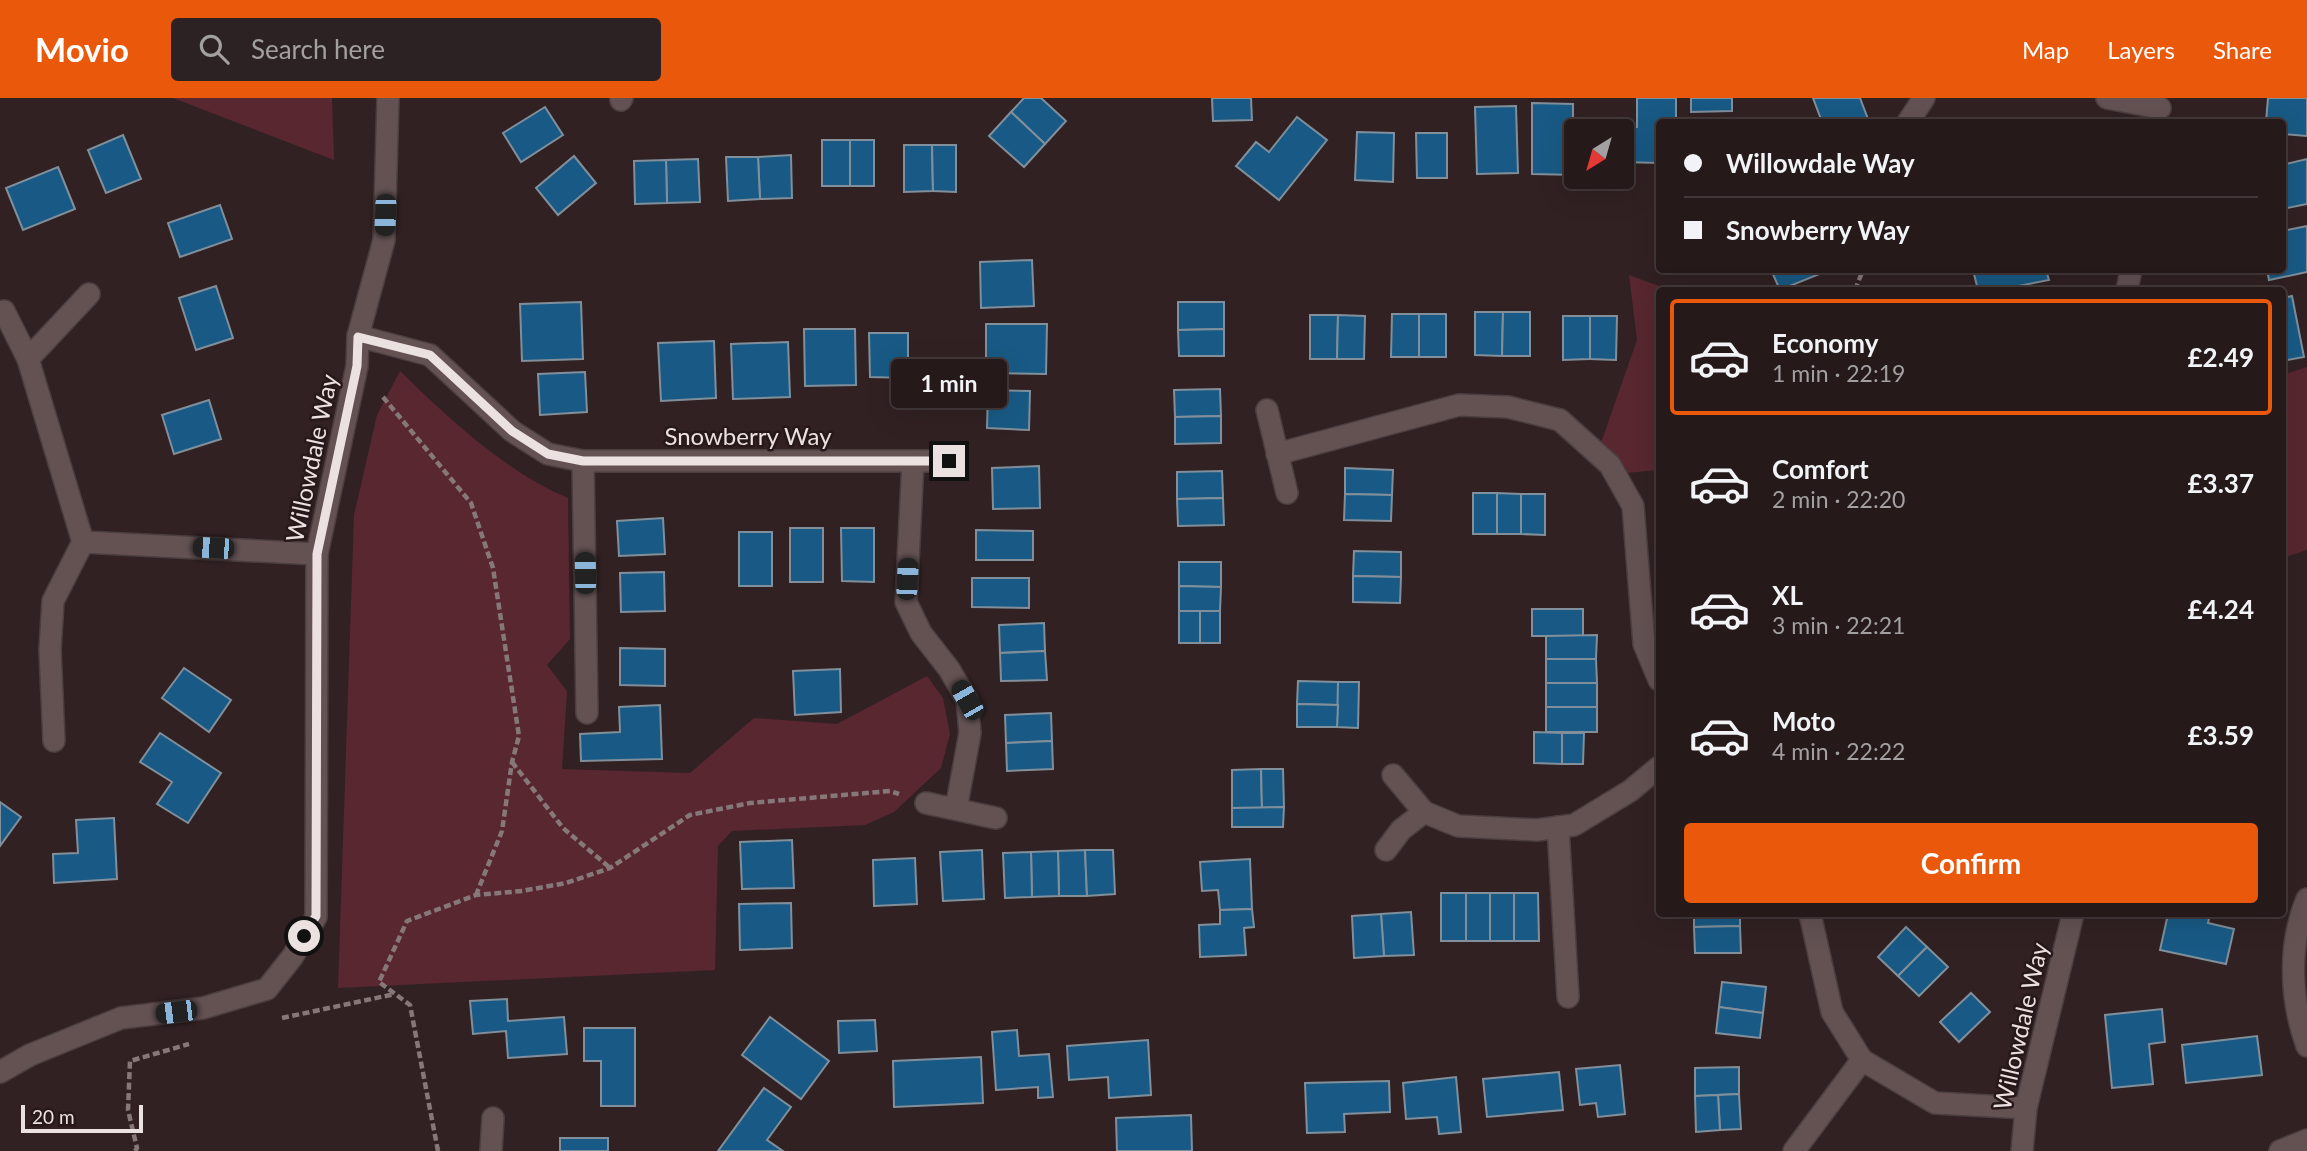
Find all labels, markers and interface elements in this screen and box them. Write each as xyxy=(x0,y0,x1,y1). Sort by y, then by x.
search box xyxy=(171,18,661,81)
text: Movio xyxy=(35,29,129,69)
icon: search xyxy=(195,30,233,68)
text: Search here xyxy=(251,33,385,65)
text: Map xyxy=(2022,35,2069,64)
text: Layers xyxy=(2107,35,2175,64)
text: Share xyxy=(2213,35,2272,64)
north arrow xyxy=(1564,119,1634,189)
map controls xyxy=(1564,119,1634,189)
text: Willowdale Way xyxy=(1726,147,1915,179)
car xyxy=(374,194,397,236)
text: Snowberry Way xyxy=(1726,214,1910,246)
icon: car xyxy=(1688,326,1751,389)
text: Economy xyxy=(1772,327,1878,359)
text: £2.49 xyxy=(2188,341,2254,373)
text: 1 min · 22:19 xyxy=(1772,359,1905,387)
callout: 1 min xyxy=(891,360,1007,408)
text: 1 min xyxy=(920,369,978,397)
street label: Willowdale Way xyxy=(279,371,343,545)
street label: Snowberry Way xyxy=(664,421,832,450)
route end xyxy=(933,445,965,477)
icon: car xyxy=(1688,452,1751,515)
text: Comfort xyxy=(1772,453,1869,485)
text: £3.37 xyxy=(2188,467,2254,499)
text: 2 min · 22:20 xyxy=(1772,485,1905,513)
car xyxy=(192,536,235,560)
car xyxy=(575,552,596,594)
car xyxy=(896,557,919,601)
icon: car xyxy=(1688,578,1751,641)
text: XL xyxy=(1772,579,1803,611)
text: £4.24 xyxy=(2188,593,2254,625)
text: 3 min · 22:21 xyxy=(1772,611,1905,639)
car xyxy=(948,677,987,723)
icon: car xyxy=(1688,704,1751,767)
text: Moto xyxy=(1772,705,1835,737)
text: £3.59 xyxy=(2188,719,2254,751)
text: 4 min · 22:22 xyxy=(1772,737,1905,765)
button: Confirm xyxy=(1684,823,2258,903)
route start xyxy=(288,920,320,952)
street label: Willowdale Way xyxy=(1987,939,2054,1113)
car xyxy=(154,999,199,1025)
scale bar xyxy=(21,1102,144,1134)
text: 20 m xyxy=(32,1105,75,1128)

